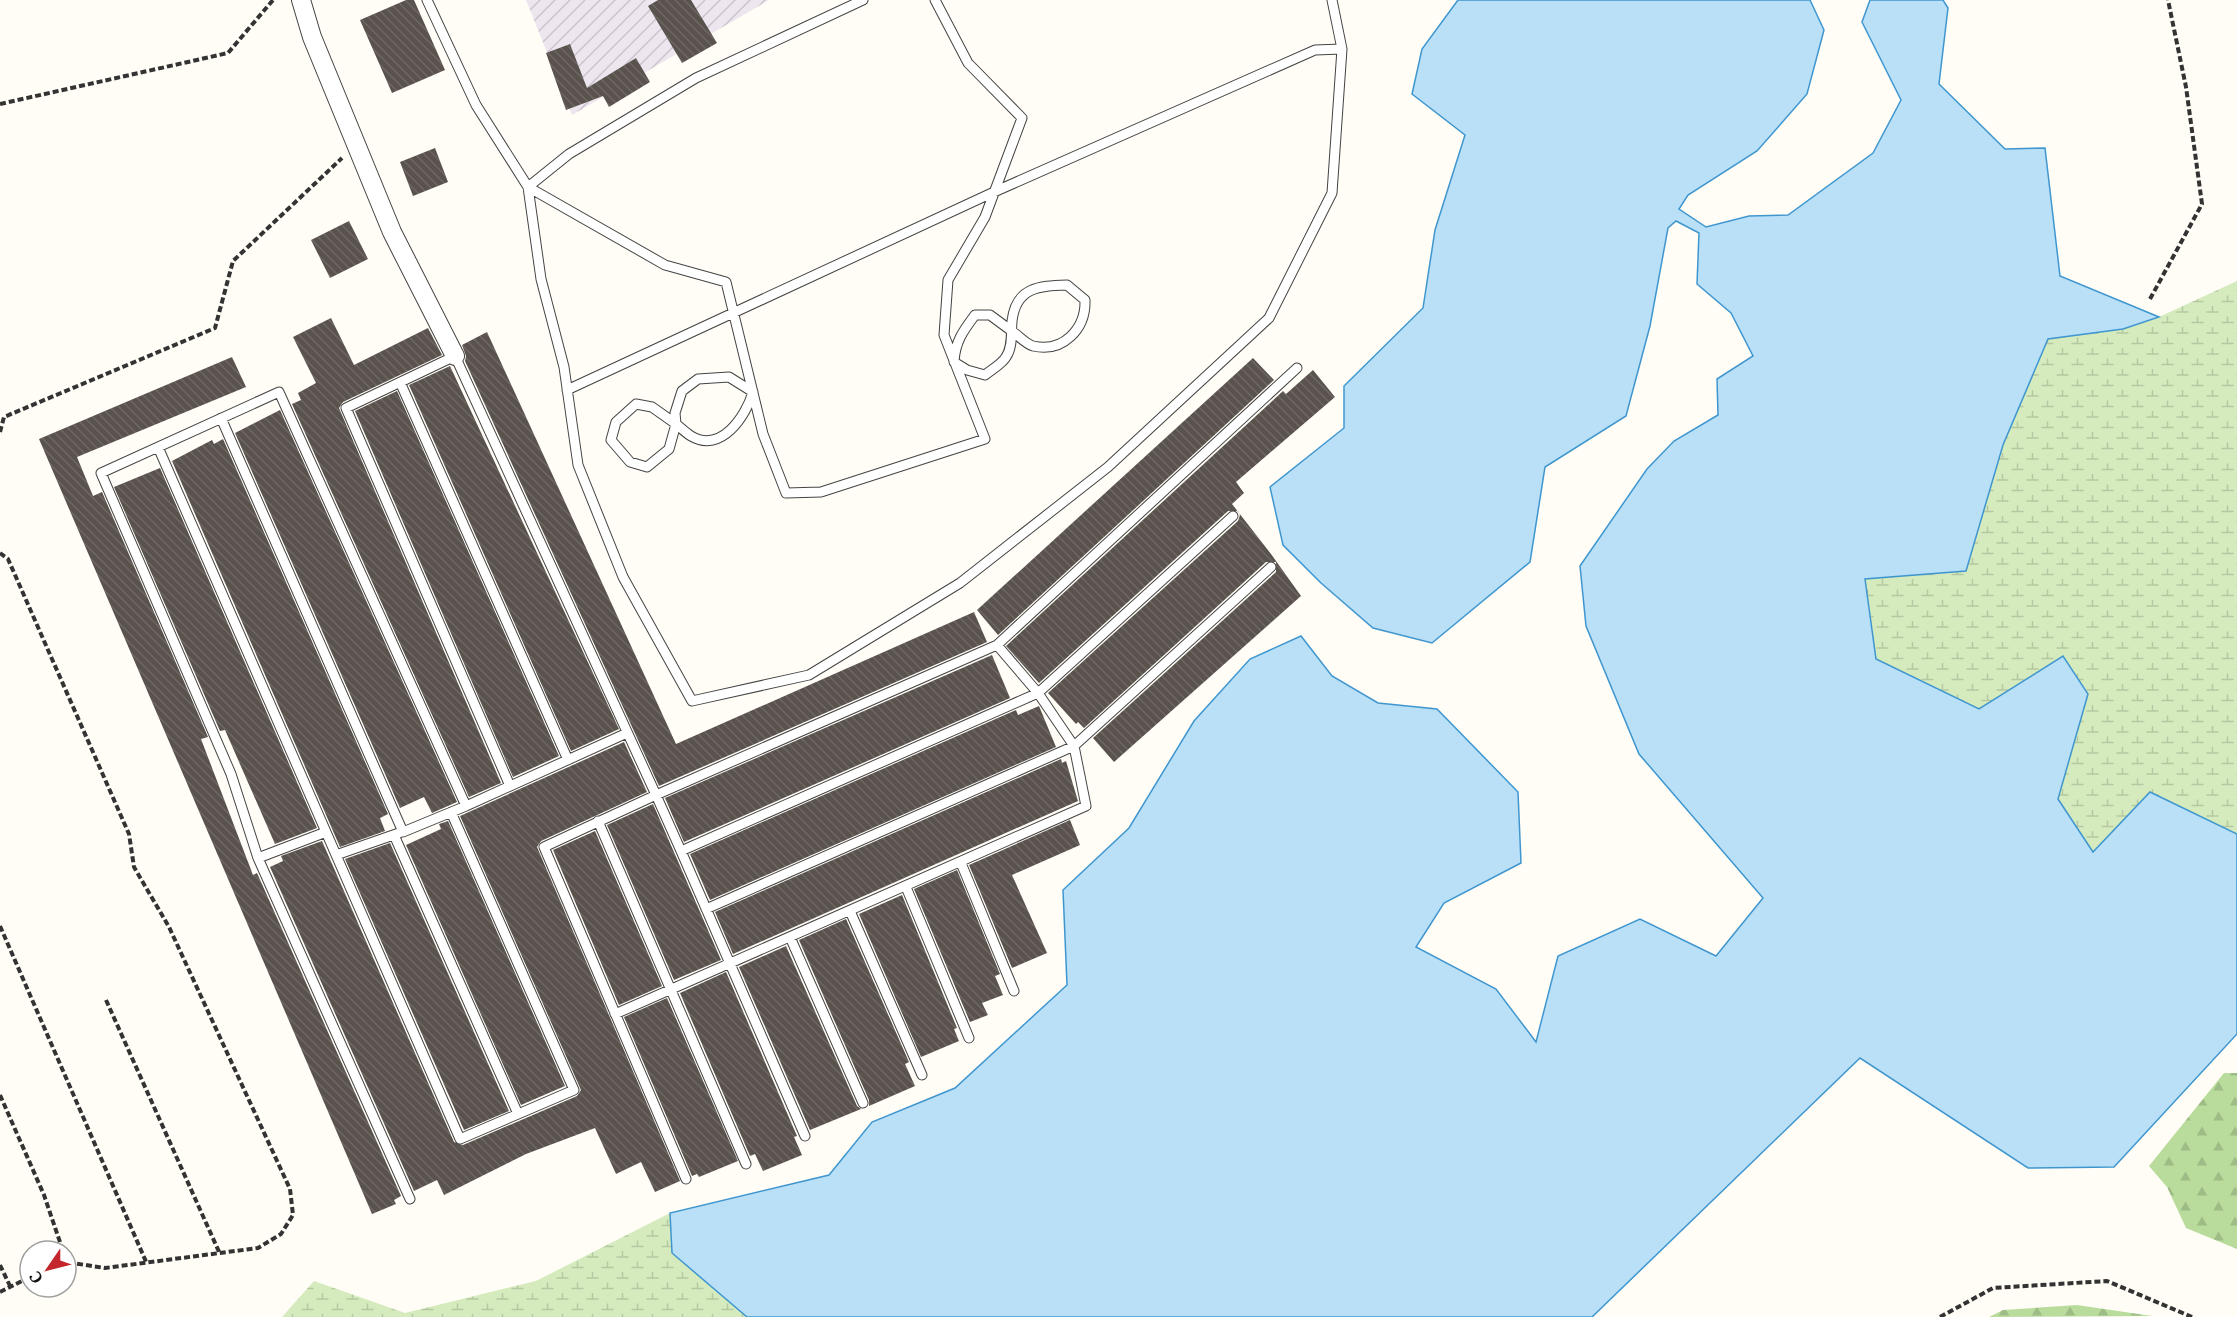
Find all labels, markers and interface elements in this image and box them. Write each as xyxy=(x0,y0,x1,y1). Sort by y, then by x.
north arrow xyxy=(18,1239,78,1299)
text: С xyxy=(24,1267,48,1288)

